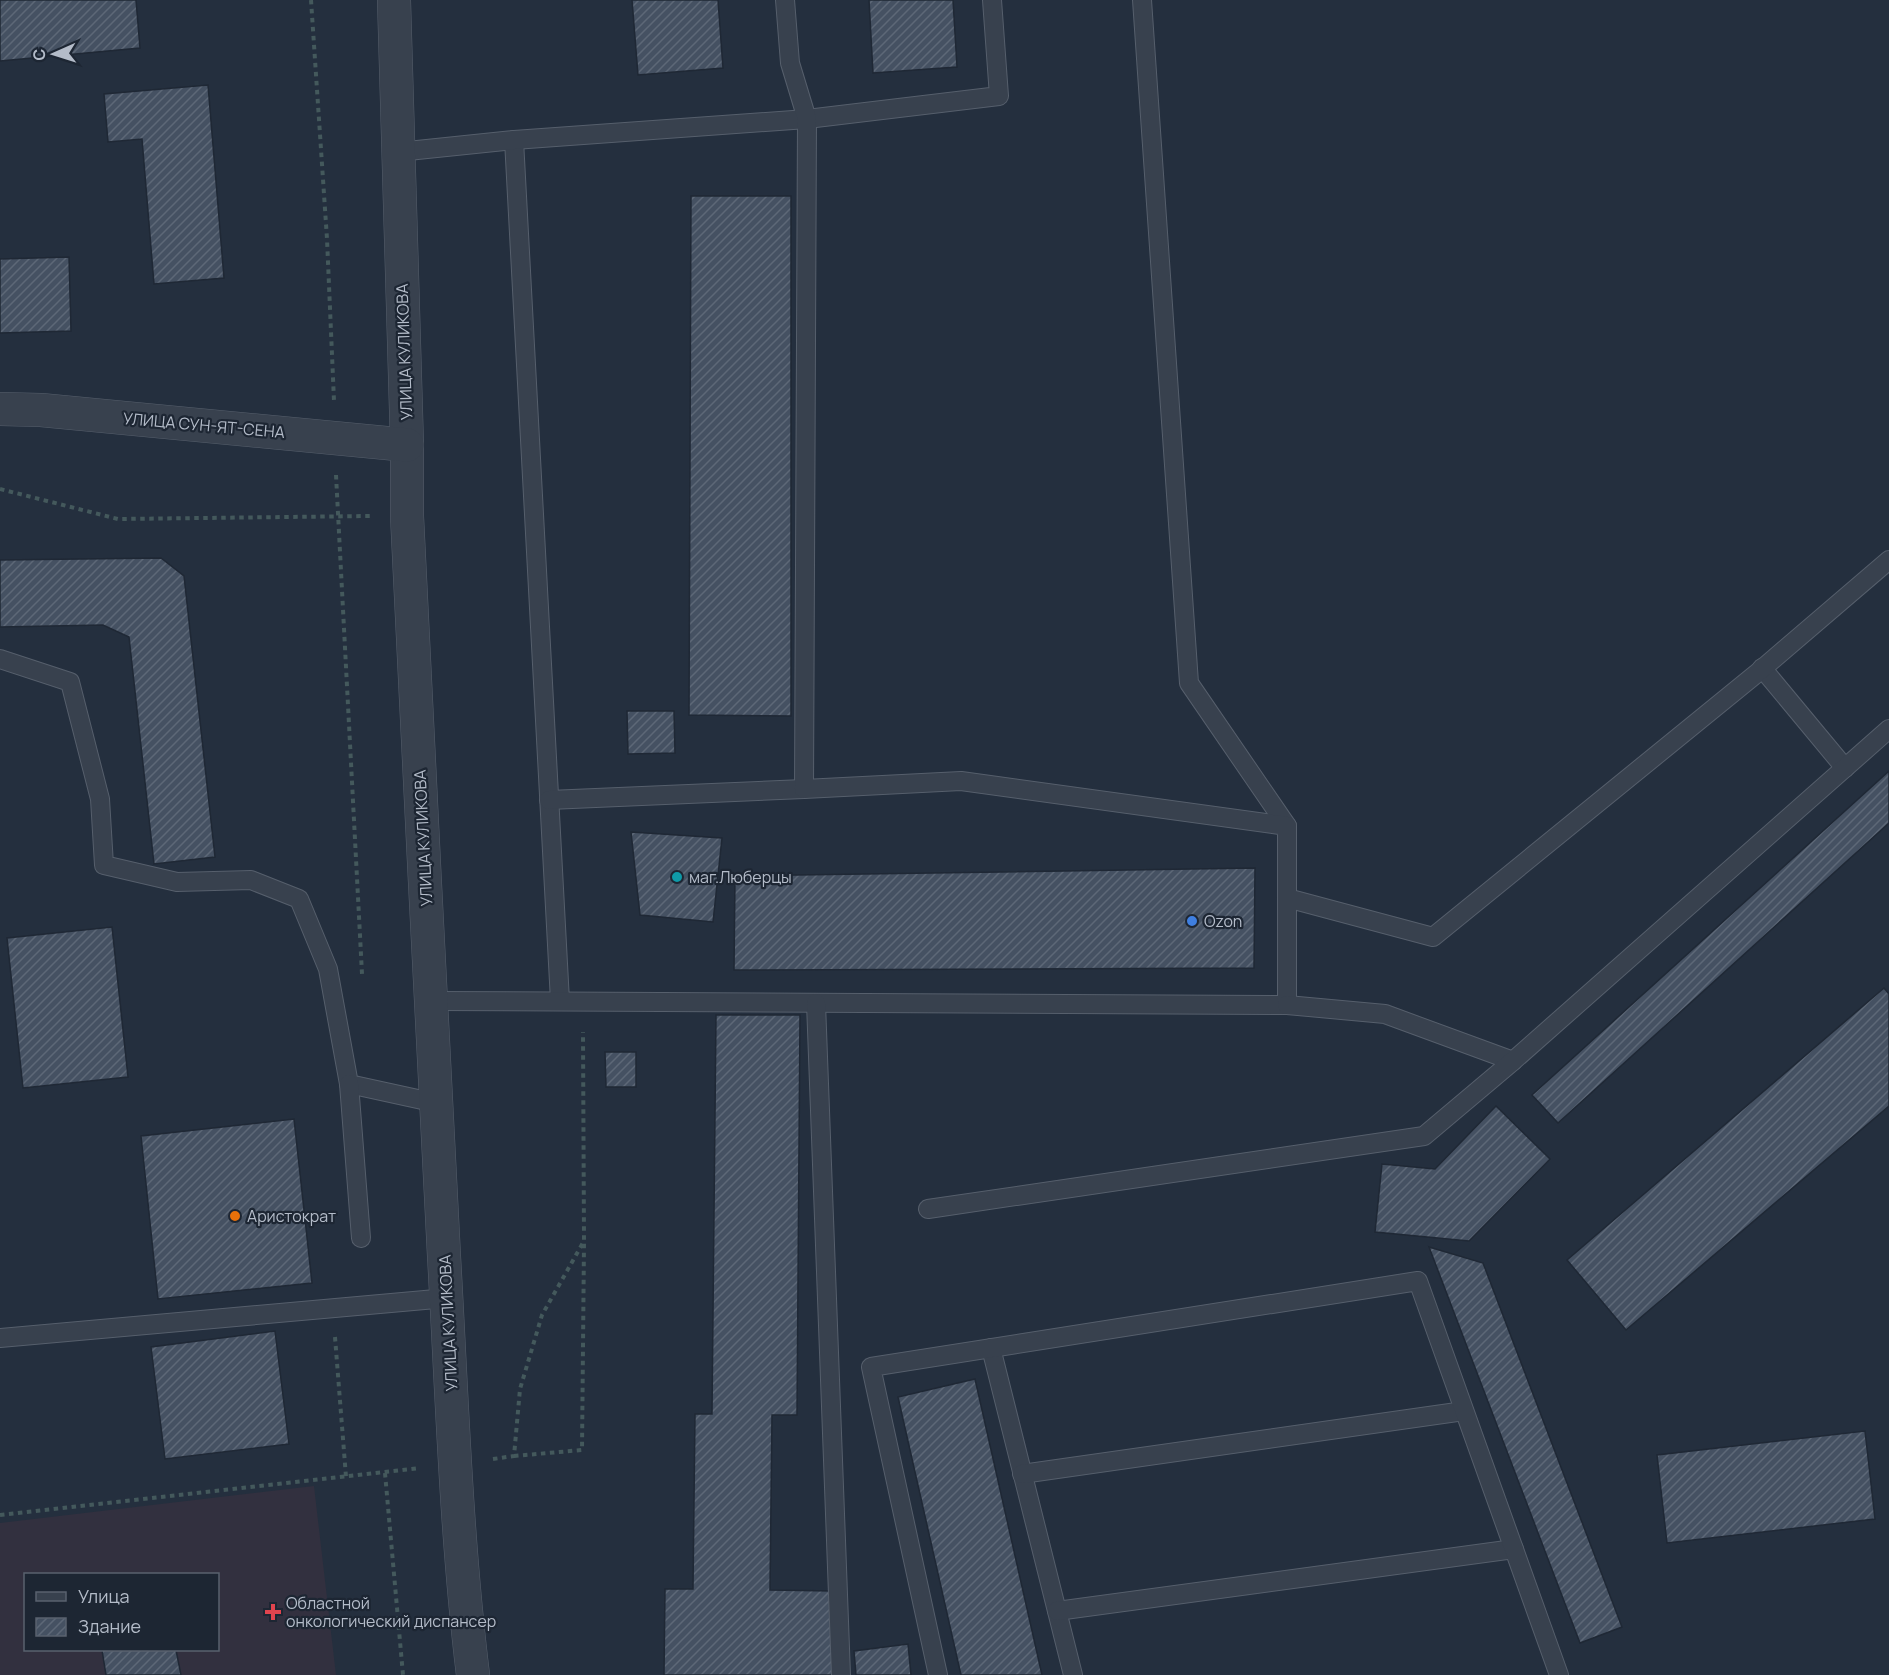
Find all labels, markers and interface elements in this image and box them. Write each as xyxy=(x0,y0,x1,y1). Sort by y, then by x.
north arrow xyxy=(24,24,84,84)
text: С xyxy=(28,48,50,61)
street label: УЛИЦА КУЛИКОВА xyxy=(391,283,417,421)
street label: УЛИЦА СУН-ЯТ-СЕНА xyxy=(122,407,286,443)
street label: УЛИЦА КУЛИКОВА xyxy=(408,769,438,907)
place label: маг.Люберцы xyxy=(689,866,792,888)
marker: маг.Люберцы xyxy=(670,870,684,884)
place label: Ozon xyxy=(1204,910,1242,932)
marker: Ozon xyxy=(1185,914,1199,928)
place label: Аристократ xyxy=(247,1205,336,1227)
marker: Аристократ xyxy=(228,1209,242,1223)
street label: УЛИЦА КУЛИКОВА xyxy=(433,1254,463,1392)
legend xyxy=(24,1573,219,1651)
text: Улица xyxy=(78,1584,130,1608)
place label: Областной онкологический диспансер xyxy=(286,1592,496,1632)
marker: Областной онкологический диспансер xyxy=(264,1603,282,1621)
text: Здание xyxy=(78,1614,141,1638)

